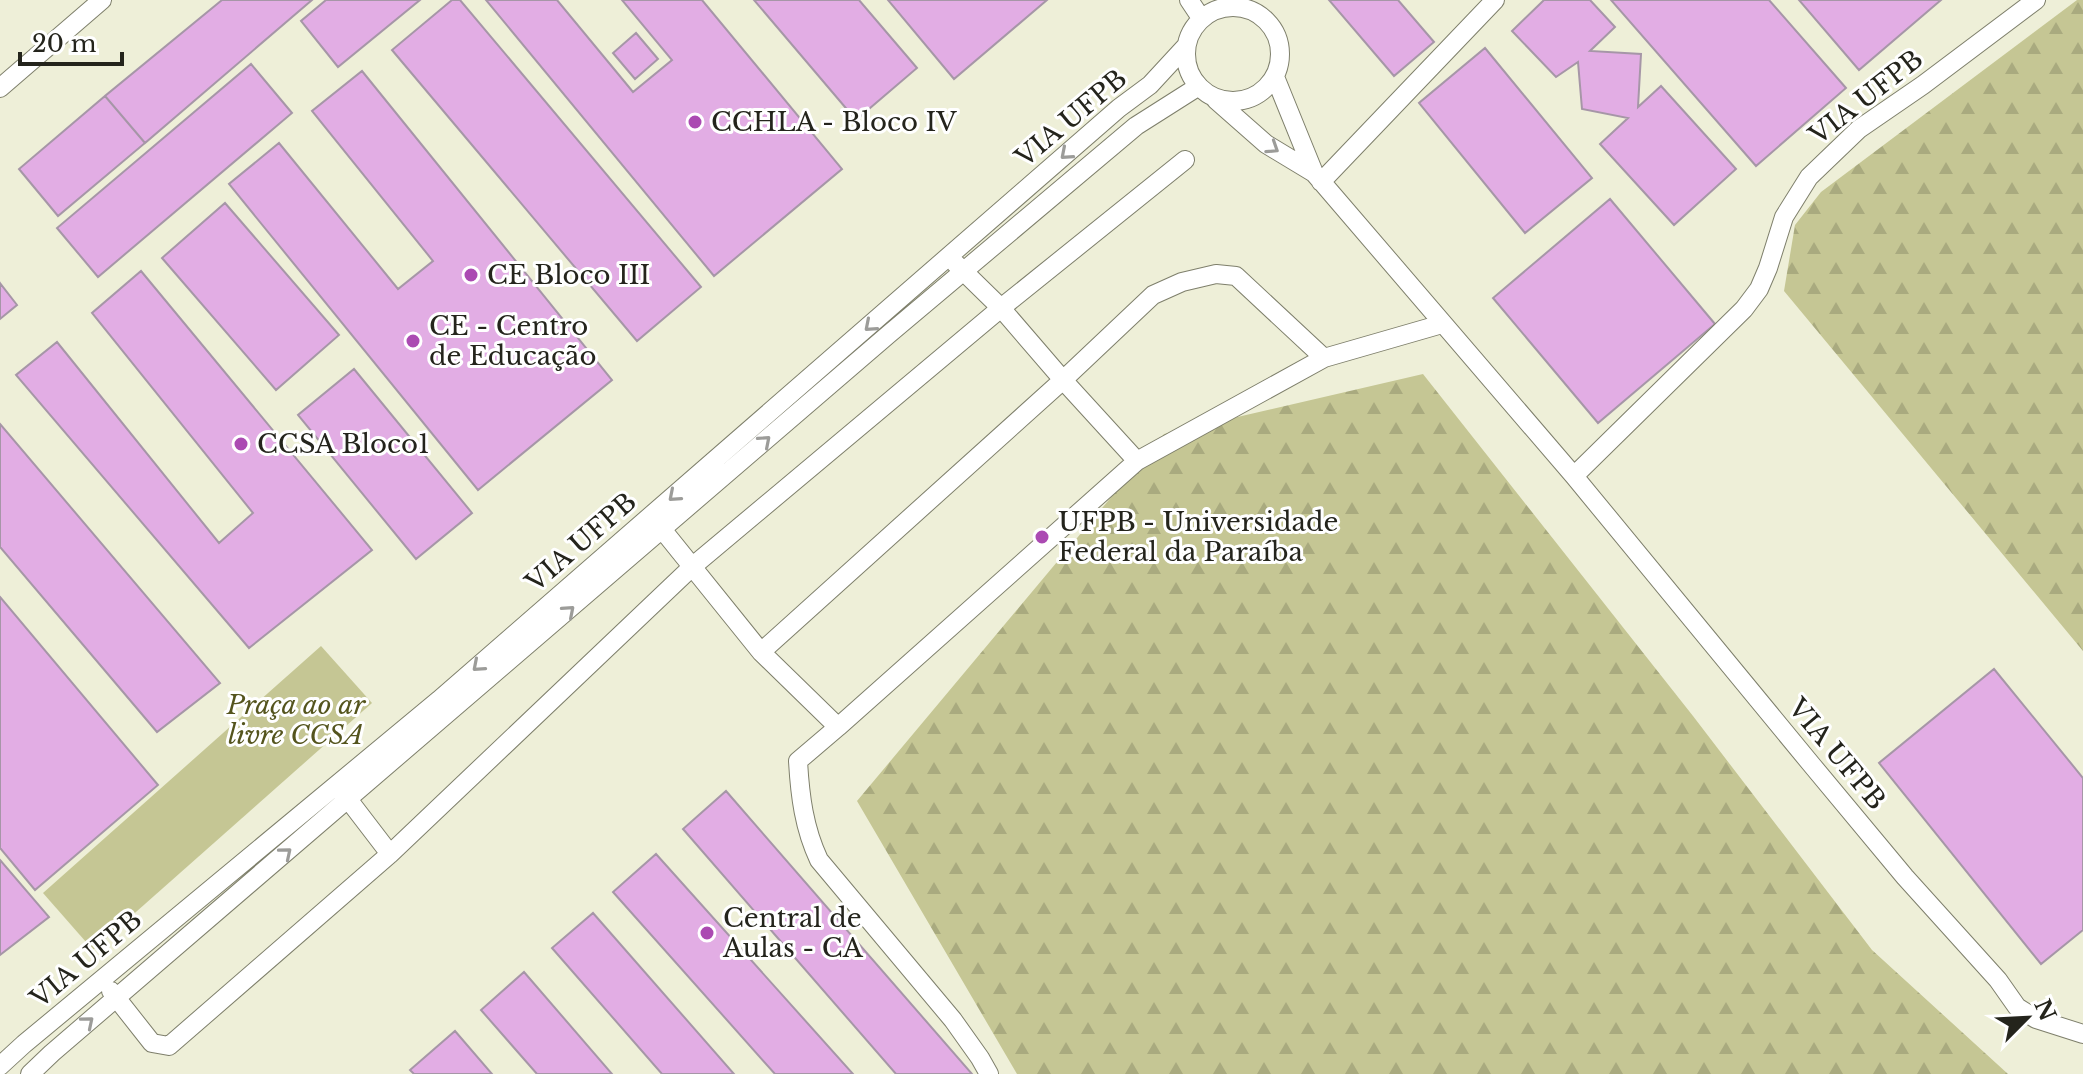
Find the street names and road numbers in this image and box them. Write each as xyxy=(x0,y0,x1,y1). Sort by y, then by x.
street label: VIA UFPB xyxy=(1802,43,1929,152)
street label: VIA UFPB xyxy=(1008,62,1133,174)
street label: VIA UFPB xyxy=(519,486,643,599)
street label: VIA UFPB xyxy=(1781,691,1893,816)
street label: VIA UFPB xyxy=(23,903,148,1015)

